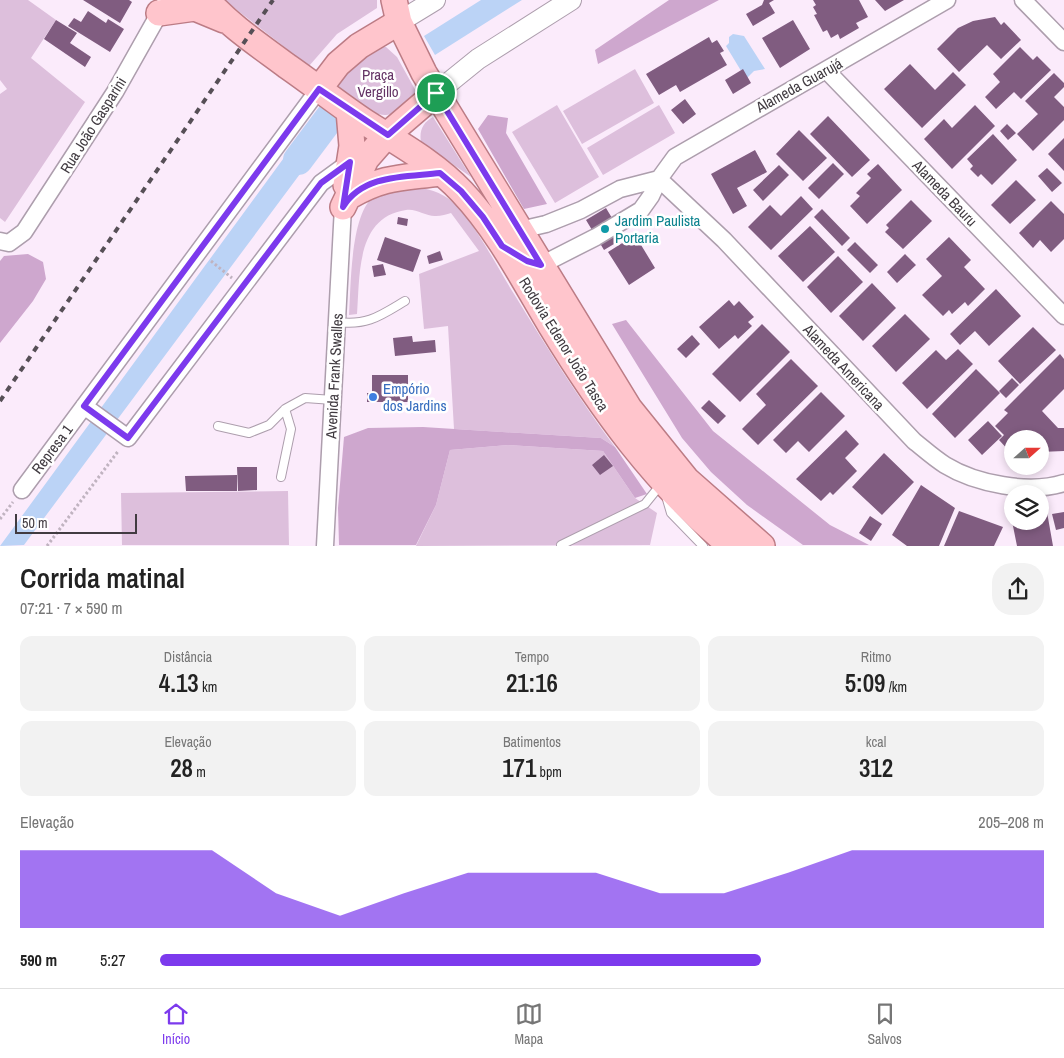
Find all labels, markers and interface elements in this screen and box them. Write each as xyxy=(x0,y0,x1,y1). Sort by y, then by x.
street label: Alameda Guarujá xyxy=(751,53,846,118)
park label: Praça Vergillo xyxy=(357,64,399,102)
pin xyxy=(415,72,457,114)
street label: Rua João Gasparini xyxy=(55,73,131,177)
icon: arrive xyxy=(422,79,450,107)
street label: Alameda Bauru xyxy=(907,154,982,231)
place label: Jardim Paulista Portaria xyxy=(615,210,701,248)
marker: Jardim Paulista Portaria xyxy=(599,223,611,235)
street label: Rodovia Edenor João Tasca xyxy=(514,273,614,415)
street label: Avenida Frank Swalles xyxy=(320,313,348,440)
street label: Alameda Americana xyxy=(798,319,890,415)
place label: Empório dos Jardins xyxy=(383,378,447,416)
marker: Empório dos Jardins xyxy=(367,391,379,403)
street label: Represa 1 xyxy=(27,420,78,478)
north arrow xyxy=(1004,430,1049,475)
map controls xyxy=(1004,430,1049,530)
button: layers xyxy=(1004,485,1049,530)
scale bar xyxy=(15,510,138,534)
text: 50 m xyxy=(22,514,48,532)
text: Corrida matinal xyxy=(20,559,185,597)
button: share xyxy=(992,563,1044,615)
text: 07:21 · 7 × 590 m xyxy=(20,597,123,619)
text: Distância xyxy=(164,648,212,666)
text: Tempo xyxy=(515,648,549,666)
text: Ritmo xyxy=(861,648,891,666)
text: 4.13 xyxy=(159,666,199,700)
text: 21:16 xyxy=(506,666,558,700)
text: 5:09 xyxy=(845,666,885,700)
text: km xyxy=(199,678,217,696)
text: /km xyxy=(885,678,907,696)
text: Elevação xyxy=(164,733,212,751)
text: Batimentos xyxy=(503,733,561,751)
text: kcal xyxy=(866,733,886,751)
text: 28 xyxy=(170,751,193,785)
text: 171 xyxy=(502,751,536,785)
text: 312 xyxy=(859,751,893,785)
text: m xyxy=(193,763,206,781)
text: bpm xyxy=(536,763,562,781)
text: Elevação xyxy=(20,811,74,833)
text: 205–208 m xyxy=(978,811,1044,833)
text: 590 m xyxy=(20,949,57,971)
text: 5:27 xyxy=(100,949,126,971)
tab: Início xyxy=(162,1000,190,1048)
tab: Mapa xyxy=(514,1000,543,1048)
tab: Salvos xyxy=(867,1000,902,1048)

